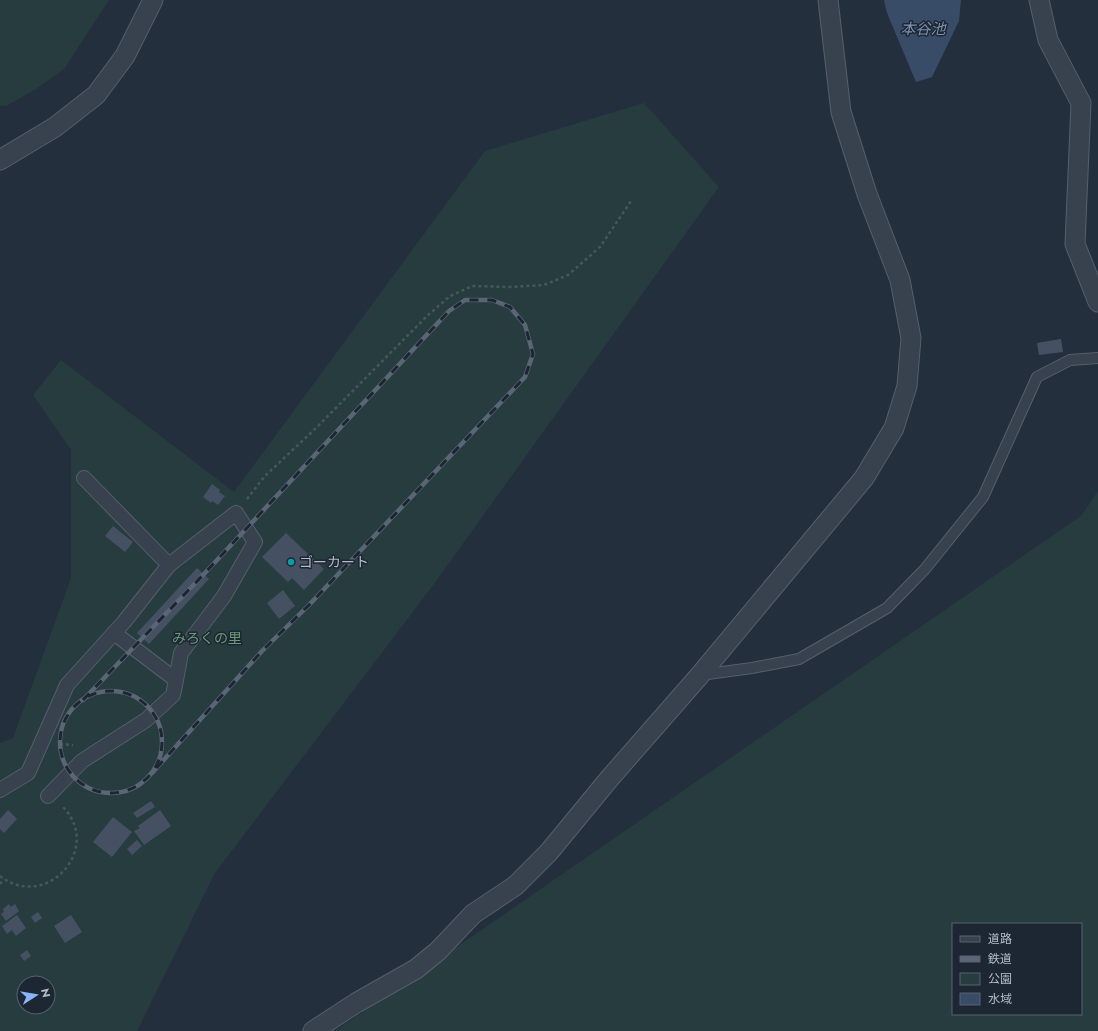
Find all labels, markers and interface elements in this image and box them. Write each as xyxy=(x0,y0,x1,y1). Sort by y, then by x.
water label: 本谷池 xyxy=(900,18,947,40)
place label: ゴーカート xyxy=(299,552,369,572)
marker: ゴーカート xyxy=(286,557,296,567)
park label: みろくの里 xyxy=(172,628,242,648)
legend xyxy=(952,923,1082,1015)
text: 道路 xyxy=(988,930,1012,948)
text: 鉄道 xyxy=(988,950,1012,968)
text: 公園 xyxy=(988,970,1012,988)
north arrow xyxy=(16,975,56,1015)
text: N xyxy=(37,987,55,999)
text: 水域 xyxy=(988,990,1012,1008)

